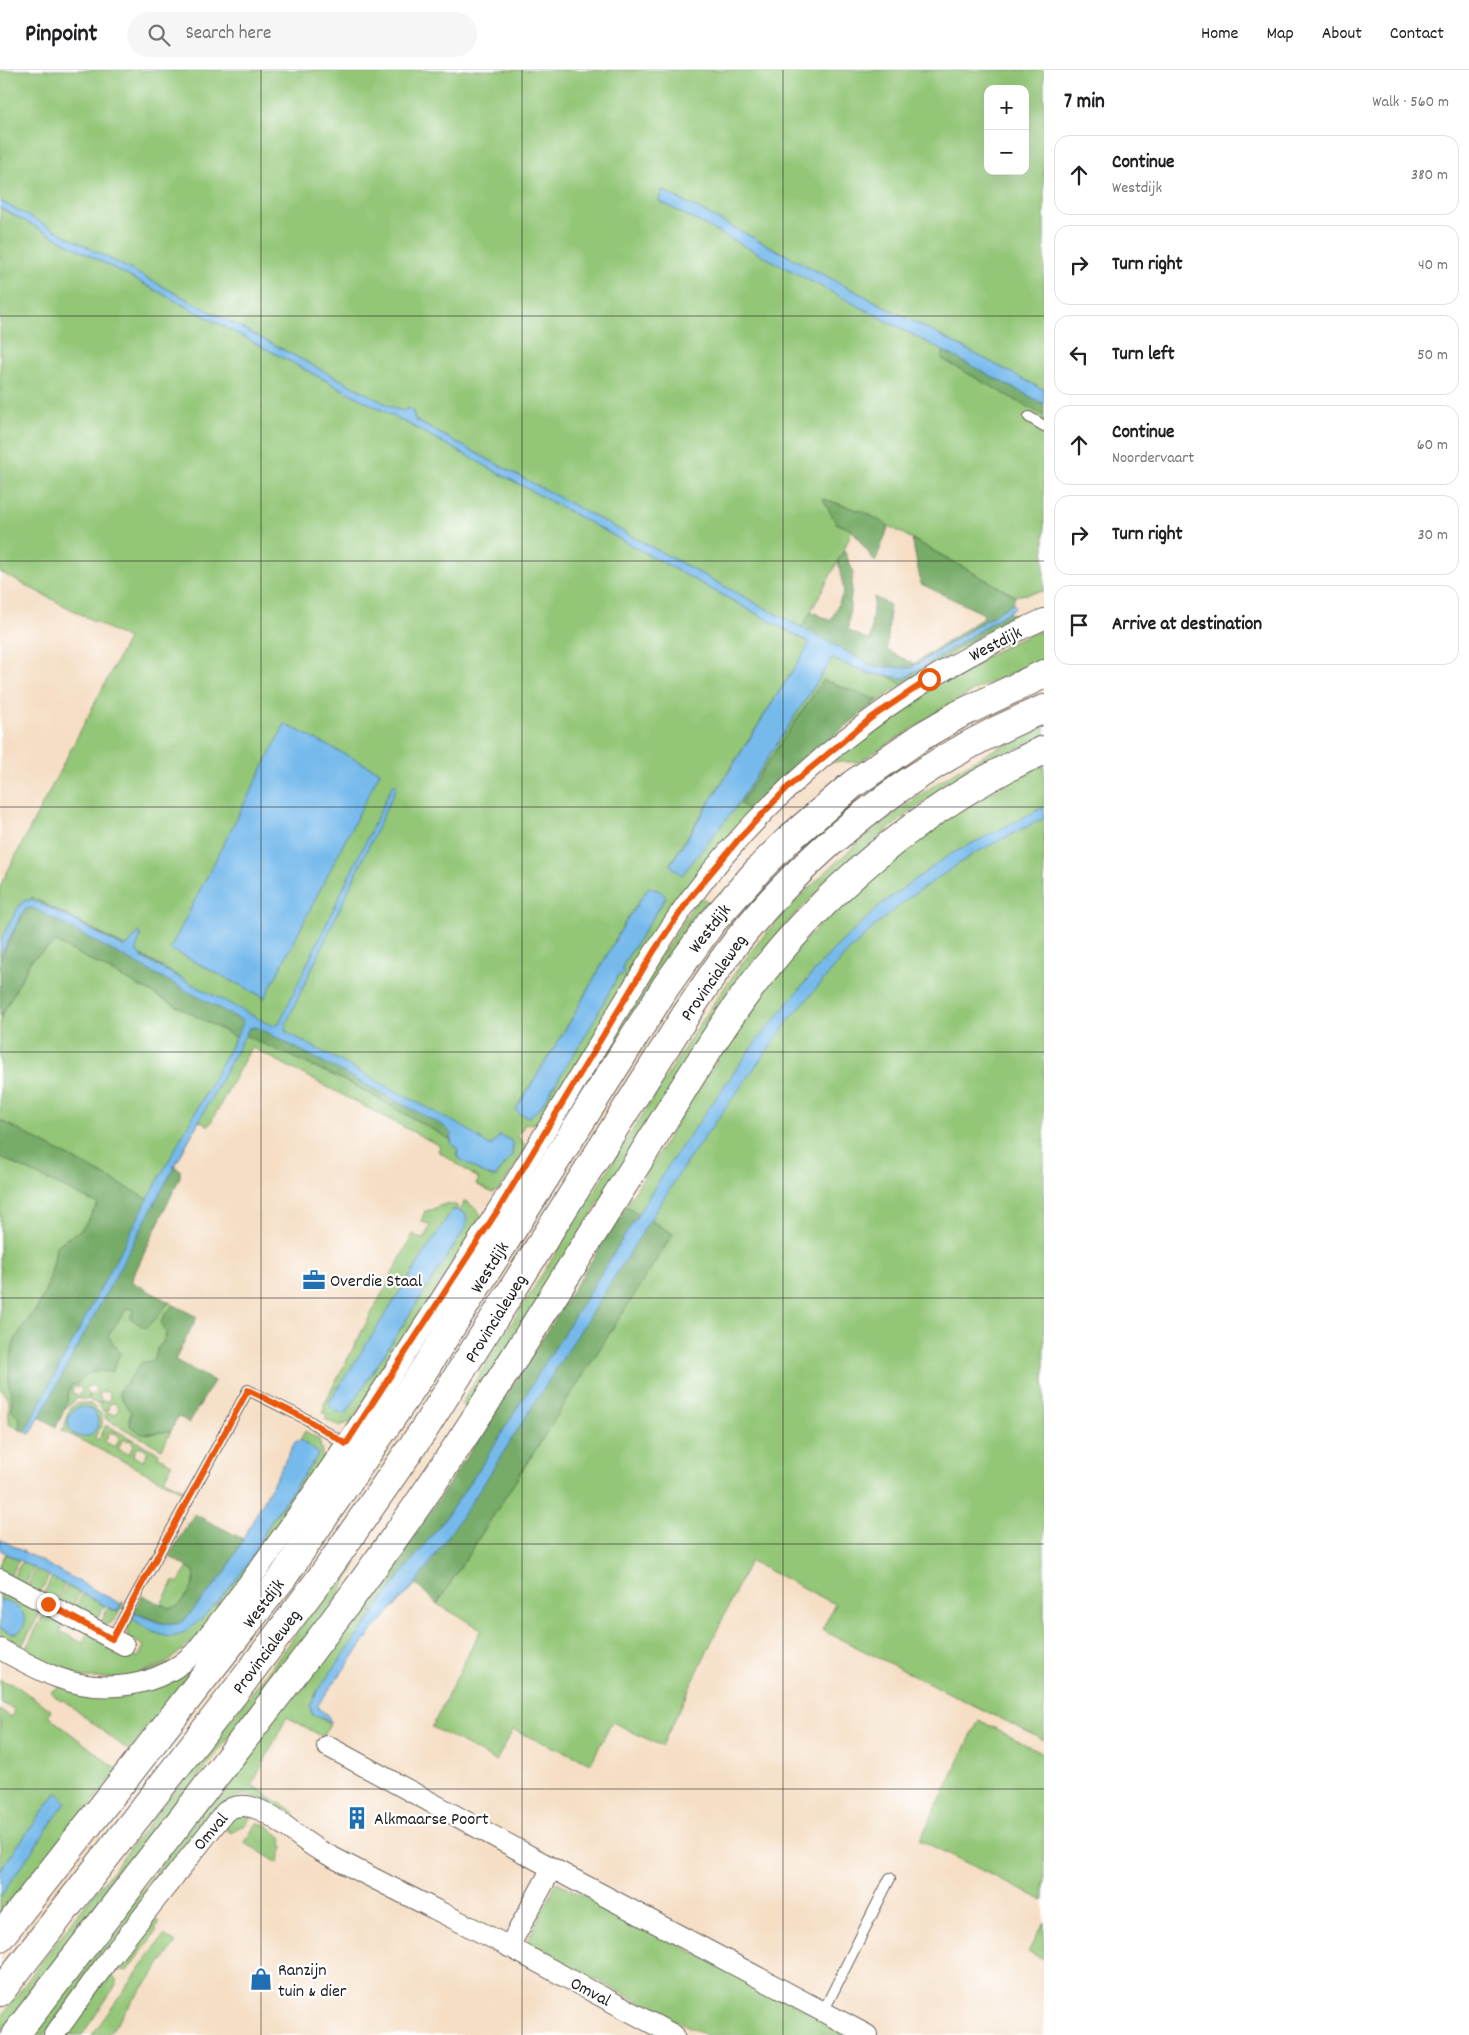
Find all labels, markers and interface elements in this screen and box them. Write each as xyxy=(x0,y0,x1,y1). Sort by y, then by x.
search box xyxy=(127,12,477,57)
text: Pinpoint xyxy=(25,18,97,52)
icon: search xyxy=(145,21,173,49)
text: Search here xyxy=(185,21,271,48)
text: Home xyxy=(1201,22,1238,47)
text: Map xyxy=(1266,22,1294,47)
text: About xyxy=(1322,22,1362,47)
text: Contact xyxy=(1390,22,1444,47)
map controls xyxy=(984,85,1029,175)
button: + xyxy=(984,85,1029,130)
text: 7 min xyxy=(1064,88,1105,118)
text: Walk · 560 m xyxy=(1372,91,1449,114)
button: − xyxy=(984,130,1029,175)
text: Continue xyxy=(1112,150,1174,177)
icon: ahead xyxy=(1065,161,1093,189)
text: 380 m xyxy=(1411,164,1448,187)
text: Westdijk xyxy=(1112,177,1162,200)
icon: right xyxy=(1065,251,1093,279)
text: Turn right xyxy=(1112,252,1183,279)
text: 40 m xyxy=(1418,254,1448,277)
icon: left xyxy=(1065,341,1093,369)
text: Turn left xyxy=(1112,342,1175,369)
text: 50 m xyxy=(1417,344,1448,367)
text: Continue xyxy=(1112,420,1174,447)
icon: ahead xyxy=(1065,431,1093,459)
text: 60 m xyxy=(1417,434,1448,457)
text: Noordervaart xyxy=(1112,447,1194,470)
icon: right xyxy=(1065,521,1093,549)
text: Turn right xyxy=(1112,522,1183,549)
text: 30 m xyxy=(1418,524,1448,547)
icon: arrive xyxy=(1065,611,1093,639)
text: Arrive at destination xyxy=(1112,612,1262,639)
street label: Westdijk xyxy=(965,621,1027,669)
route start xyxy=(918,668,941,691)
street label: Westdijk xyxy=(684,900,738,959)
street label: Provincialeweg xyxy=(676,930,754,1027)
street label: Westdijk xyxy=(466,1238,517,1299)
office icon: Overdie Staal xyxy=(301,1267,327,1293)
place label: Overdie Staal xyxy=(330,1270,423,1295)
street label: Provincialeweg xyxy=(460,1270,534,1369)
street label: Westdijk xyxy=(238,1574,292,1635)
route end xyxy=(37,1593,60,1616)
street label: Provincialeweg xyxy=(228,1605,308,1700)
building icon: Alkmaarse Poort xyxy=(344,1805,370,1831)
street label: Omval xyxy=(189,1808,236,1857)
place label: Alkmaarse Poort xyxy=(374,1808,489,1833)
place label: Ranzijn tuin & dier xyxy=(278,1959,347,2005)
shop icon: Ranzijn tuin & dier xyxy=(248,1966,274,1992)
street label: Omval xyxy=(565,1972,615,2015)

